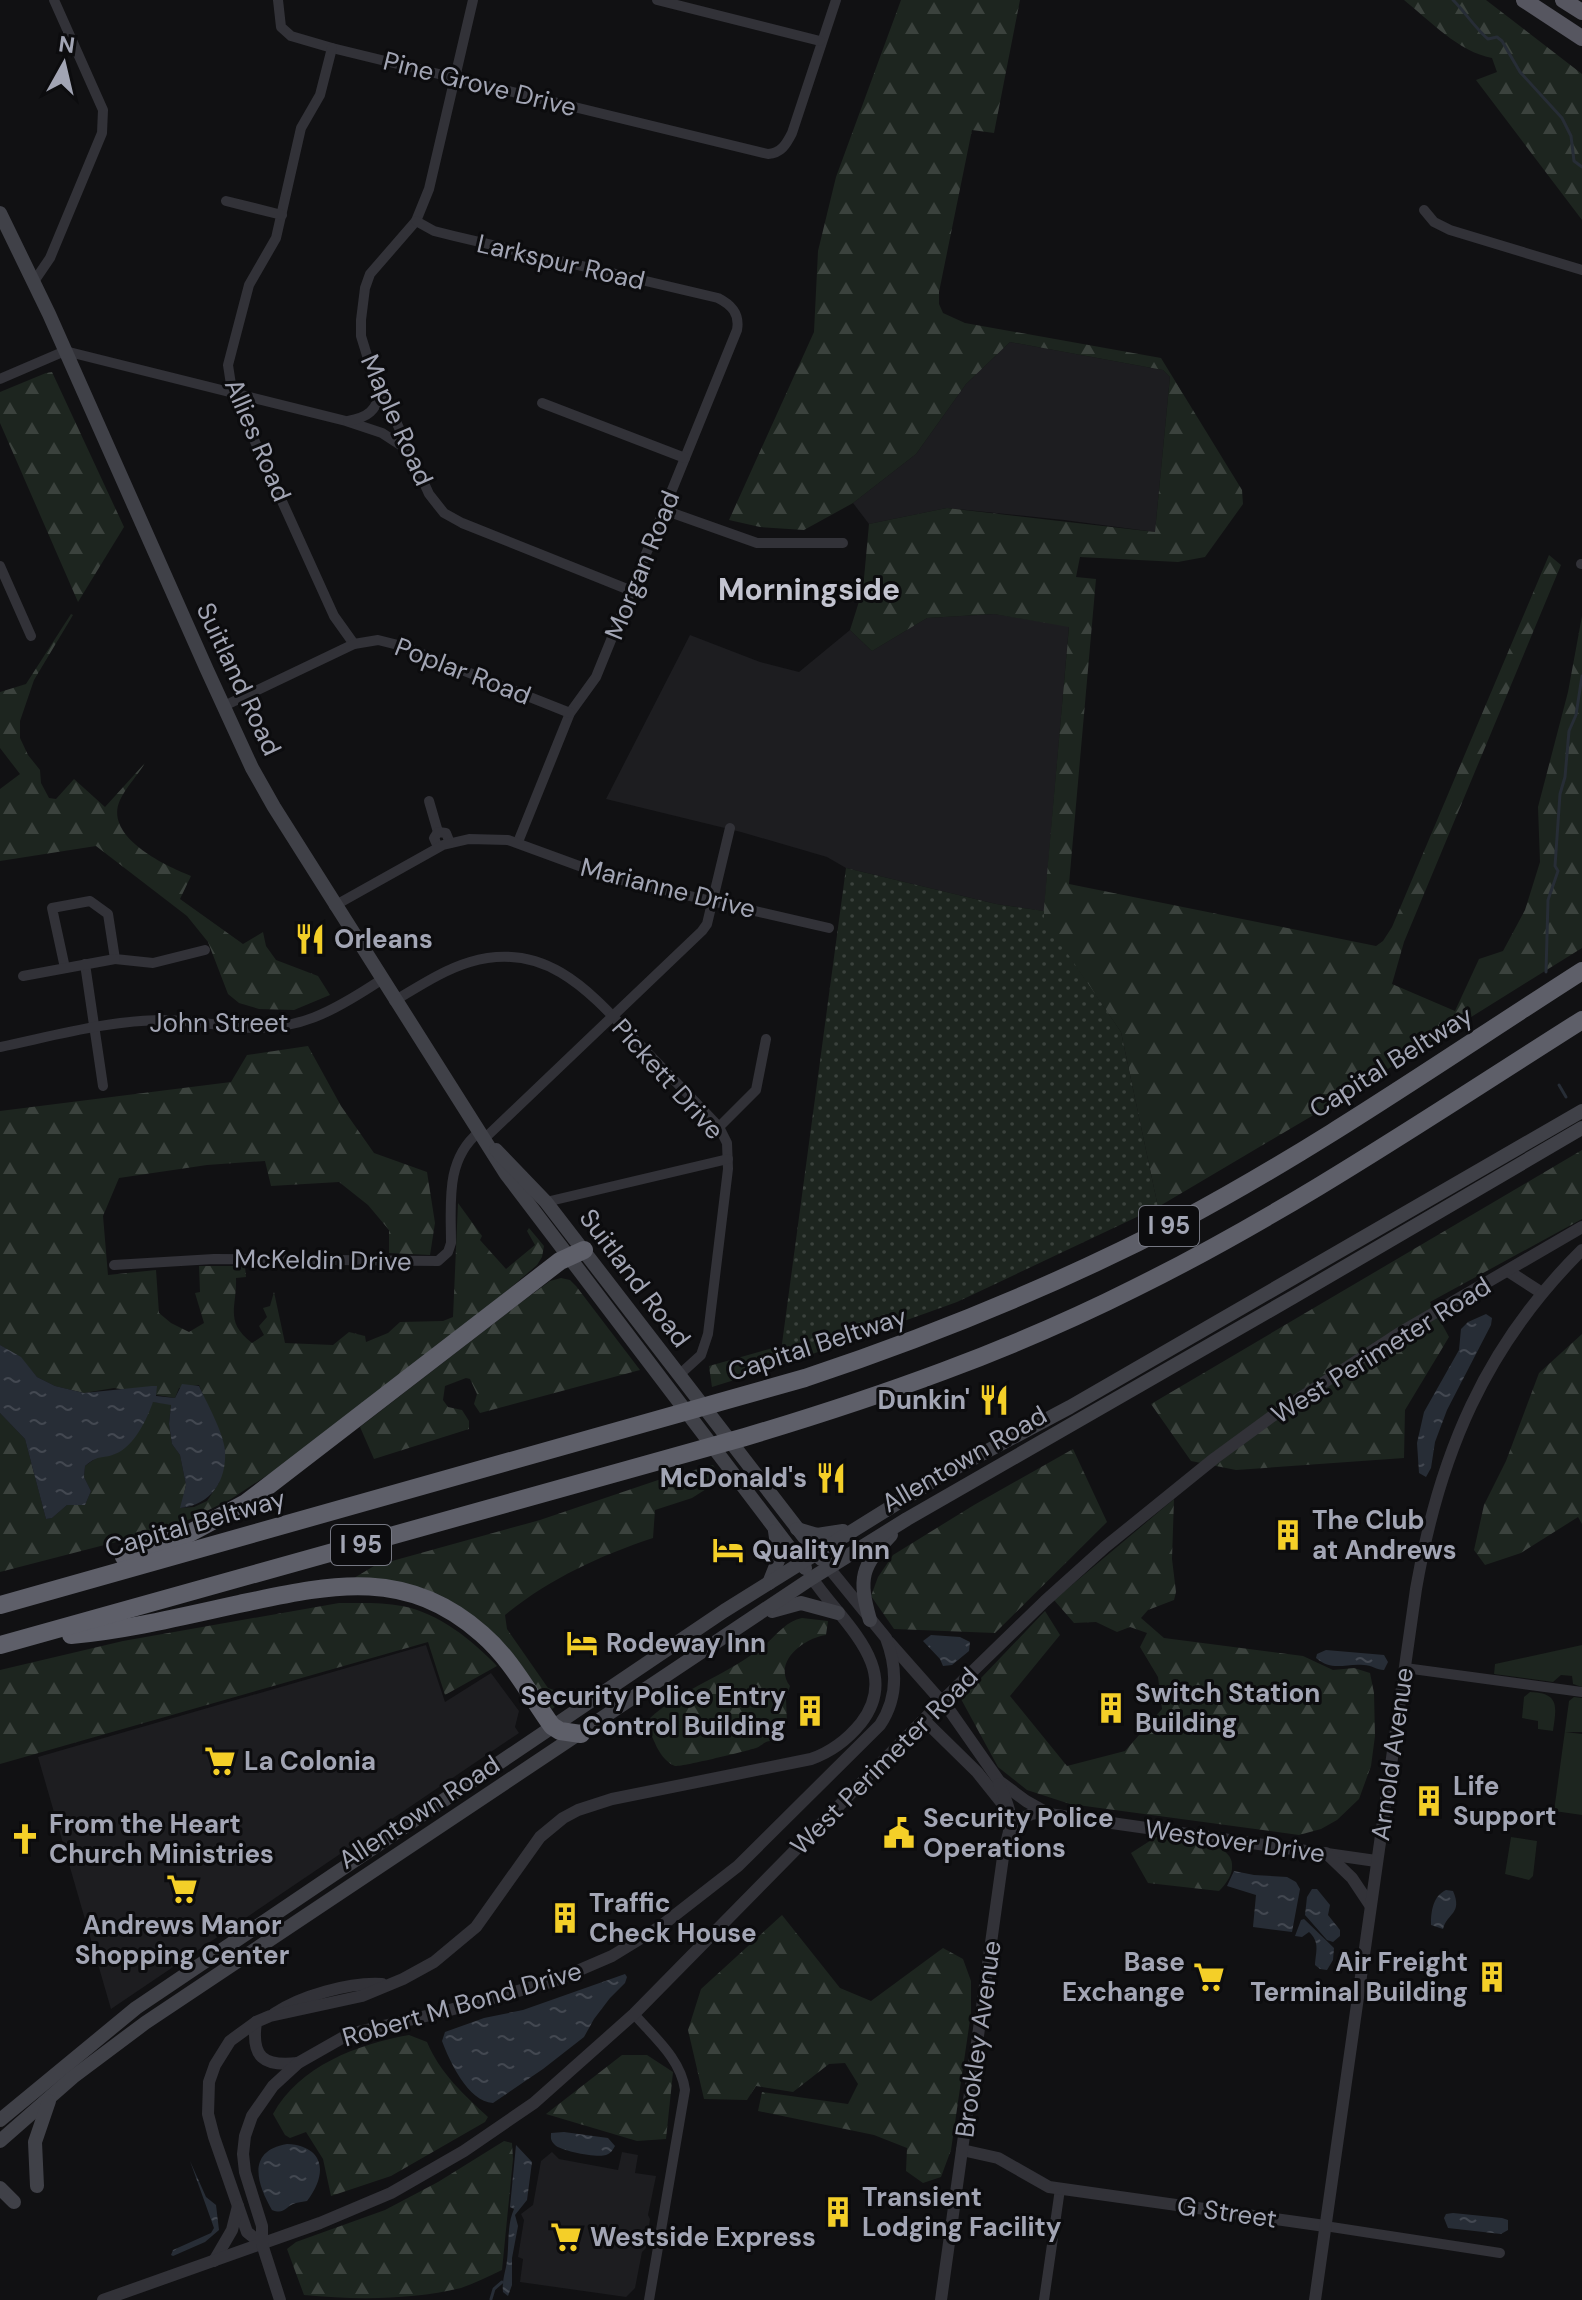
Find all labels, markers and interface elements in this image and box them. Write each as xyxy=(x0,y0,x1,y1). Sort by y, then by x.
north arrow xyxy=(24,24,104,104)
text: N xyxy=(57,29,77,60)
street label: Pine Grove Drive xyxy=(380,44,580,124)
street label: Larkspur Road xyxy=(474,226,648,298)
street label: Maple Road xyxy=(353,349,441,491)
street label: Allies Road xyxy=(217,373,299,507)
street label: Morgan Road xyxy=(597,486,687,644)
district label: Morningside xyxy=(718,570,900,609)
street label: Suitland Road xyxy=(189,597,289,761)
street label: Poplar Road xyxy=(390,630,536,712)
street label: Marianne Drive xyxy=(577,850,759,926)
restaurant icon: Orleans xyxy=(293,922,327,956)
place label: Orleans xyxy=(334,922,433,956)
street label: Capital Beltway xyxy=(1303,998,1479,1126)
street label: John Street xyxy=(150,1006,288,1040)
street label: Pickett Drive xyxy=(605,1011,731,1147)
street label: Suitland Road xyxy=(572,1202,698,1354)
road number: I 95 xyxy=(1139,1206,1199,1246)
street label: McKeldin Drive xyxy=(234,1241,412,1279)
street label: West Perimeter Road xyxy=(1265,1269,1497,1431)
street label: Capital Beltway xyxy=(723,1299,911,1389)
place label: Dunkin' xyxy=(878,1383,970,1417)
restaurant icon: Dunkin' xyxy=(977,1383,1011,1417)
street label: Allentown Road xyxy=(875,1398,1053,1520)
place label: McDonald's xyxy=(660,1461,807,1495)
restaurant icon: McDonald's xyxy=(814,1461,848,1495)
street label: Capital Beltway xyxy=(101,1481,289,1565)
place label: The Club at Andrews xyxy=(1312,1503,1457,1567)
building icon: The Club at Andrews xyxy=(1271,1518,1305,1552)
road number: I 95 xyxy=(331,1525,391,1565)
hotel icon: Quality Inn xyxy=(711,1533,745,1567)
place label: Quality Inn xyxy=(752,1533,890,1567)
hotel icon: Rodeway Inn xyxy=(565,1626,599,1660)
place label: Rodeway Inn xyxy=(606,1626,766,1660)
street label: West Perimeter Road xyxy=(783,1660,985,1862)
street label: Arnold Avenue xyxy=(1363,1665,1421,1843)
place label: Switch Station Building xyxy=(1135,1676,1320,1740)
place label: Security Police Entry Control Building xyxy=(520,1679,786,1743)
building icon: Switch Station Building xyxy=(1094,1691,1128,1725)
building icon: Security Police Entry Control Building xyxy=(793,1694,827,1728)
supermarket icon: La Colonia xyxy=(203,1744,237,1778)
place label: La Colonia xyxy=(244,1744,376,1778)
street label: Allentown Road xyxy=(332,1747,506,1877)
place label: Life Support xyxy=(1453,1769,1557,1833)
building icon: Life Support xyxy=(1412,1784,1446,1818)
place label: Security Police Operations xyxy=(923,1801,1114,1865)
place label: From the Heart Church Ministries xyxy=(49,1807,274,1871)
street label: Westover Drive xyxy=(1143,1812,1327,1870)
public building icon: Security Police Operations xyxy=(882,1816,916,1850)
church icon: From the Heart Church Ministries xyxy=(8,1822,42,1856)
supermarket icon: Andrews Manor Shopping Center xyxy=(165,1872,199,1906)
place label: Traffic Check House xyxy=(589,1886,757,1950)
building icon: Traffic Check House xyxy=(548,1901,582,1935)
place label: Andrews Manor Shopping Center xyxy=(75,1908,290,1972)
street label: Brookley Avenue xyxy=(947,1938,1009,2140)
place label: Base Exchange xyxy=(1062,1945,1185,2009)
place label: Air Freight Terminal Building xyxy=(1250,1945,1468,2009)
street label: Robert M Bond Drive xyxy=(338,1954,586,2054)
supermarket icon: Base Exchange xyxy=(1192,1960,1226,1994)
building icon: Air Freight Terminal Building xyxy=(1475,1960,1509,1994)
place label: Transient Lodging Facility xyxy=(862,2180,1062,2244)
street label: G Street xyxy=(1175,2188,1279,2236)
building icon: Transient Lodging Facility xyxy=(821,2195,855,2229)
supermarket icon: Westside Express xyxy=(549,2220,583,2254)
place label: Westside Express xyxy=(590,2220,816,2254)

